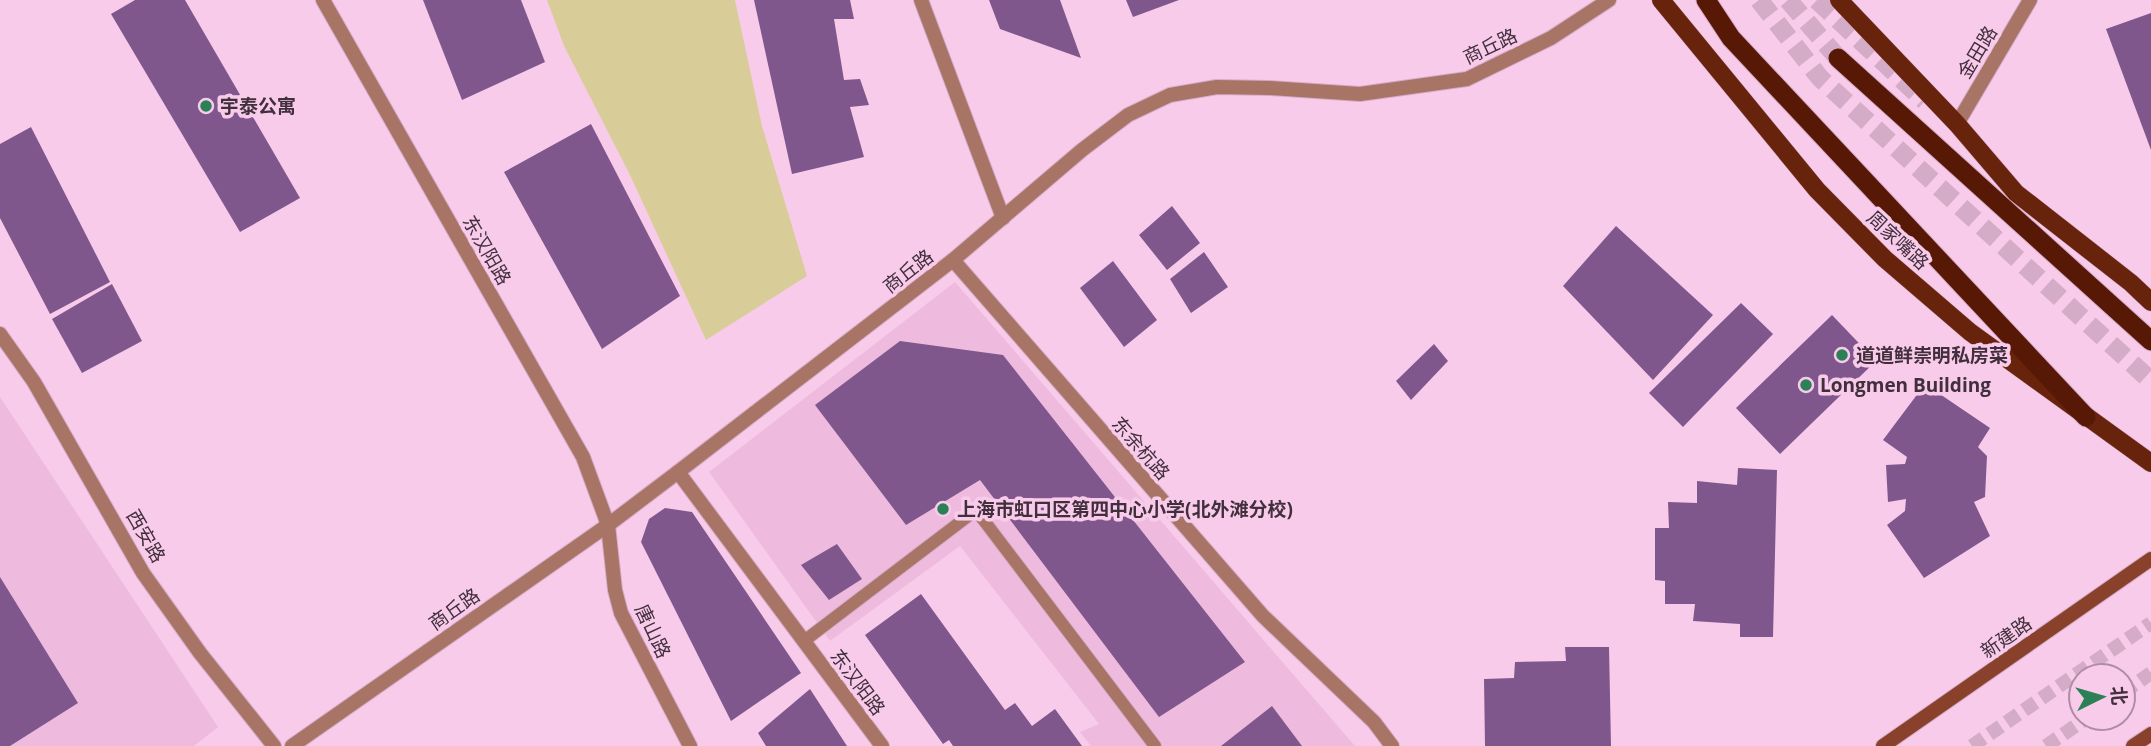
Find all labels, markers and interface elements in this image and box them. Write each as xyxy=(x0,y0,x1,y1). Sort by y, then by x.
street label: 金田路 xyxy=(1951,21,2003,83)
street label: 商丘路 xyxy=(1459,22,1521,70)
place label: 宇泰公寓 xyxy=(220,93,296,119)
marker: 宇泰公寓 xyxy=(198,98,214,114)
street label: 周家嘴路 xyxy=(1861,205,1935,275)
street label: 东汉阳路 xyxy=(457,211,517,289)
street label: 商丘路 xyxy=(878,243,938,299)
place label: 道道鲜崇明私房菜 xyxy=(1856,342,2008,368)
marker: 道道鲜崇明私房菜 xyxy=(1834,347,1850,363)
place label: Longmen Building xyxy=(1820,372,1991,398)
marker: Longmen Building xyxy=(1798,377,1814,393)
street label: 东余杭路 xyxy=(1106,411,1176,485)
place label: 上海市虹口区第四中心小学(北外滩分校) xyxy=(957,496,1293,522)
marker: 上海市虹口区第四中心小学(北外滩分校) xyxy=(935,501,951,517)
street label: 西安路 xyxy=(120,505,172,567)
street label: 商丘路 xyxy=(423,582,485,636)
street label: 唐山路 xyxy=(629,600,677,662)
street label: 新建路 xyxy=(1975,610,2037,664)
street label: 东汉阳路 xyxy=(825,644,891,720)
north arrow xyxy=(2067,662,2137,732)
text: 北 xyxy=(2105,685,2133,706)

